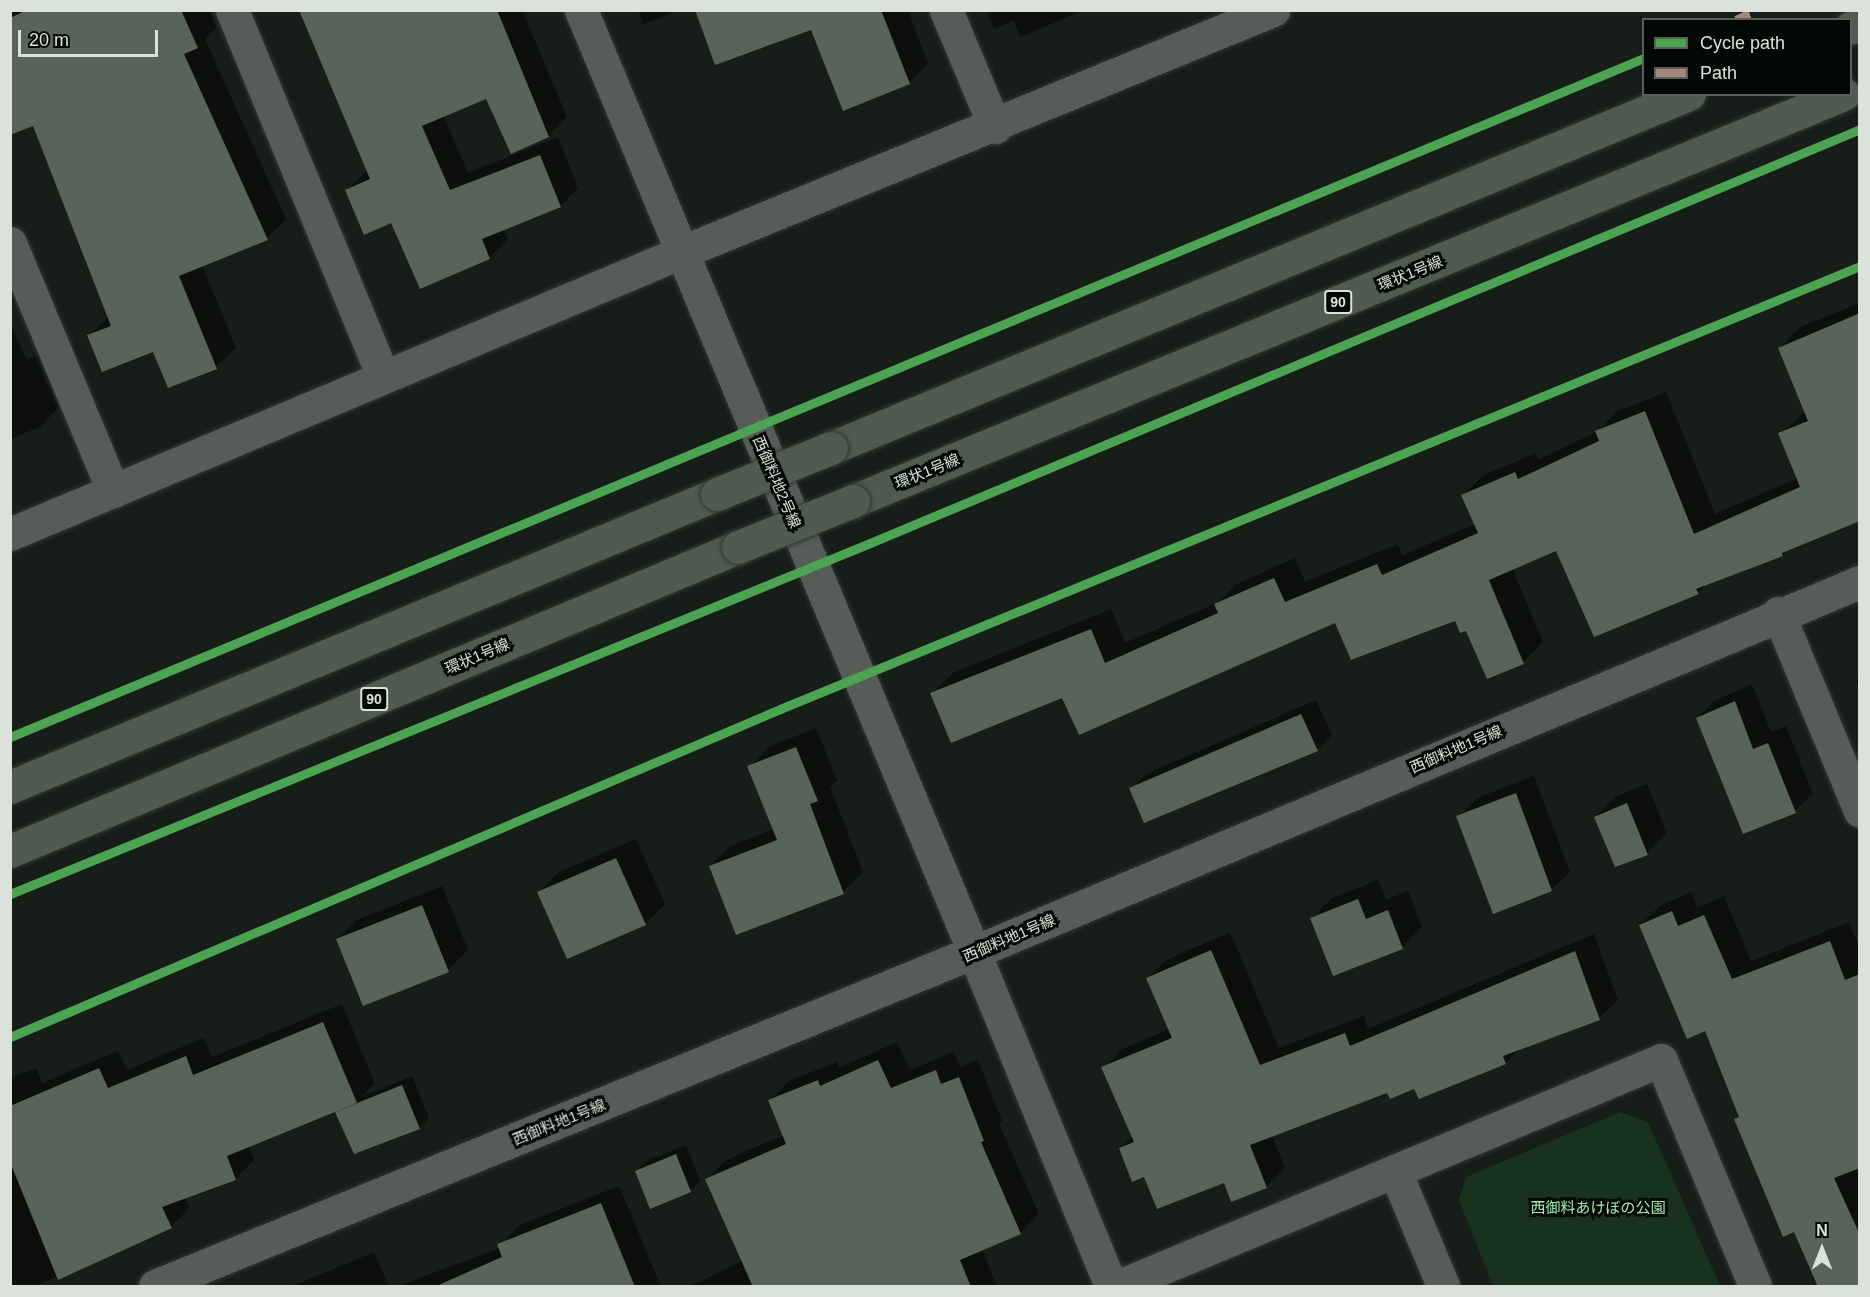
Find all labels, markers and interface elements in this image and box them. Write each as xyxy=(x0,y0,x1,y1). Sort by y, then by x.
scale bar xyxy=(21,18,160,56)
legend xyxy=(1642,18,1852,96)
text: 20 m xyxy=(29,30,69,50)
text: Cycle path xyxy=(1700,33,1785,53)
text: Path xyxy=(1700,63,1737,83)
street label: 環状1号線 xyxy=(1375,252,1445,294)
road number: 90 xyxy=(1323,291,1353,313)
street label: 西御料地2号線 xyxy=(750,433,804,531)
street label: 環状1号線 xyxy=(892,450,962,492)
street label: 環状1号線 xyxy=(442,634,512,678)
road number: 90 xyxy=(359,688,389,710)
street label: 西御料地1号線 xyxy=(1407,722,1505,776)
street label: 西御料地1号線 xyxy=(960,911,1058,965)
street label: 西御料地1号線 xyxy=(510,1095,608,1149)
park label: 西御料あけぼの公園 xyxy=(1531,1199,1665,1217)
north arrow xyxy=(1792,1219,1852,1279)
text: N xyxy=(1816,1222,1828,1239)

